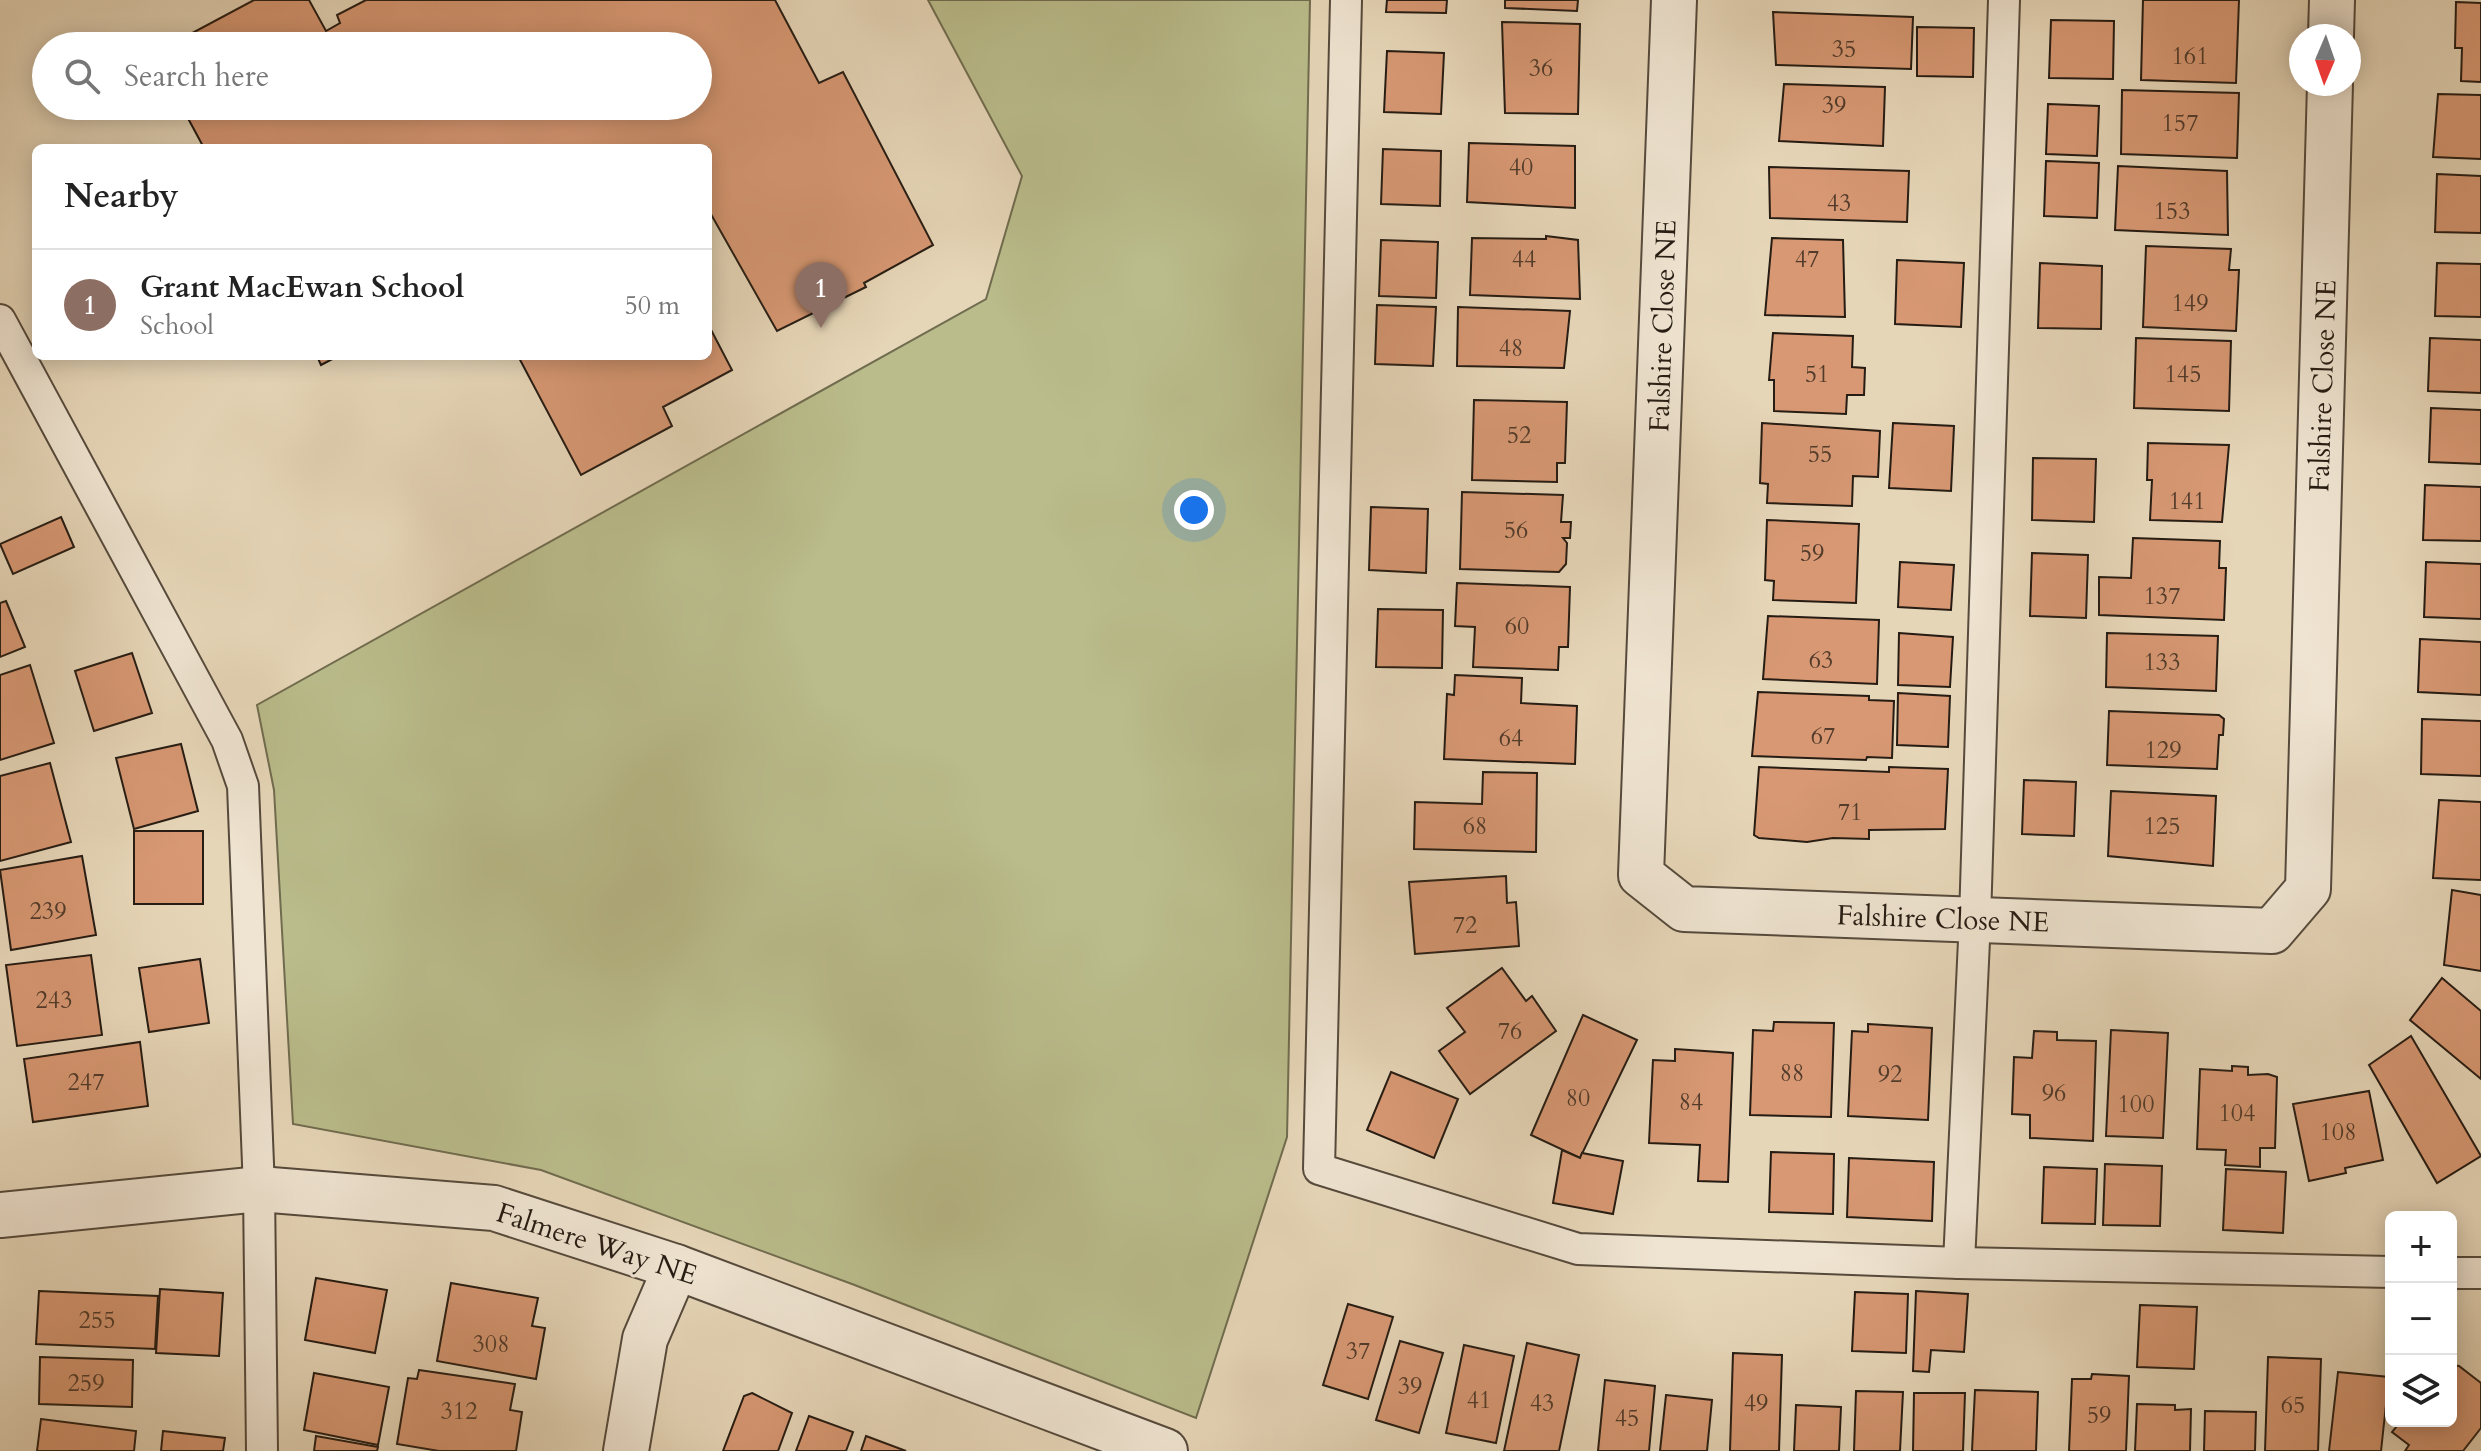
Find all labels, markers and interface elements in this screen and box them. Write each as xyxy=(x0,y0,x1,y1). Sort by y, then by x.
north arrow xyxy=(2289,24,2361,96)
search box xyxy=(32,32,712,120)
house number: 35 xyxy=(1832,33,1856,66)
house number: 161 xyxy=(2172,40,2208,73)
house number: 36 xyxy=(1529,52,1553,85)
icon: search xyxy=(60,54,104,98)
text: Search here xyxy=(124,56,269,97)
house number: 39 xyxy=(1822,89,1846,122)
house number: 157 xyxy=(2162,107,2198,140)
house number: 40 xyxy=(1509,151,1533,184)
text: Nearby xyxy=(64,173,179,219)
house number: 43 xyxy=(1827,187,1851,220)
house number: 153 xyxy=(2154,195,2190,228)
street label: Falshire Close NE xyxy=(1640,219,1686,433)
house number: 44 xyxy=(1512,243,1536,276)
house number: 47 xyxy=(1795,243,1819,276)
pin: 1 xyxy=(795,262,847,328)
text: Grant MacEwan School xyxy=(140,267,464,308)
street label: Falshire Close NE xyxy=(2300,279,2346,493)
house number: 149 xyxy=(2172,287,2208,320)
text: 1 xyxy=(83,288,97,323)
text: 50 m xyxy=(624,288,680,323)
text: School xyxy=(140,308,214,343)
house number: 48 xyxy=(1499,332,1523,365)
house number: 51 xyxy=(1805,358,1829,391)
house number: 145 xyxy=(2165,358,2201,391)
house number: 52 xyxy=(1507,419,1531,452)
house number: 55 xyxy=(1808,438,1832,471)
house number: 141 xyxy=(2169,485,2205,518)
your location xyxy=(1174,490,1214,530)
house number: 56 xyxy=(1504,514,1528,547)
house number: 59 xyxy=(1800,537,1824,570)
house number: 137 xyxy=(2144,580,2180,613)
house number: 60 xyxy=(1505,610,1529,643)
house number: 63 xyxy=(1809,644,1833,677)
house number: 133 xyxy=(2144,646,2180,679)
house number: 67 xyxy=(1811,720,1835,753)
house number: 64 xyxy=(1499,722,1523,755)
house number: 129 xyxy=(2145,734,2181,767)
house number: 71 xyxy=(1838,796,1862,829)
house number: 68 xyxy=(1463,810,1487,843)
house number: 125 xyxy=(2144,810,2180,843)
house number: 239 xyxy=(30,895,66,928)
street label: Falshire Close NE xyxy=(1836,896,2050,942)
house number: 72 xyxy=(1453,909,1477,942)
house number: 243 xyxy=(36,984,72,1017)
house number: 76 xyxy=(1498,1015,1522,1048)
house number: 88 xyxy=(1780,1057,1804,1090)
house number: 92 xyxy=(1878,1058,1902,1091)
house number: 247 xyxy=(68,1066,104,1099)
house number: 96 xyxy=(2042,1077,2066,1110)
house number: 80 xyxy=(1566,1082,1590,1115)
house number: 84 xyxy=(1679,1086,1703,1119)
house number: 100 xyxy=(2118,1088,2154,1121)
house number: 104 xyxy=(2219,1097,2255,1130)
house number: 108 xyxy=(2320,1116,2356,1149)
street label: Falmere Way NE xyxy=(492,1194,702,1294)
map controls xyxy=(2385,1211,2457,1427)
button: + xyxy=(2385,1211,2457,1283)
button: − xyxy=(2385,1283,2457,1355)
house number: 255 xyxy=(79,1304,115,1337)
house number: 308 xyxy=(473,1328,509,1361)
house number: 37 xyxy=(1346,1335,1370,1368)
button: layers xyxy=(2385,1355,2457,1427)
house number: 259 xyxy=(68,1367,104,1400)
house number: 39 xyxy=(1398,1370,1422,1403)
house number: 41 xyxy=(1467,1384,1491,1417)
house number: 43 xyxy=(1530,1387,1554,1420)
house number: 49 xyxy=(1744,1387,1768,1420)
house number: 65 xyxy=(2281,1389,2305,1422)
house number: 312 xyxy=(441,1395,477,1428)
house number: 59 xyxy=(2087,1399,2111,1432)
house number: 45 xyxy=(1615,1402,1639,1435)

